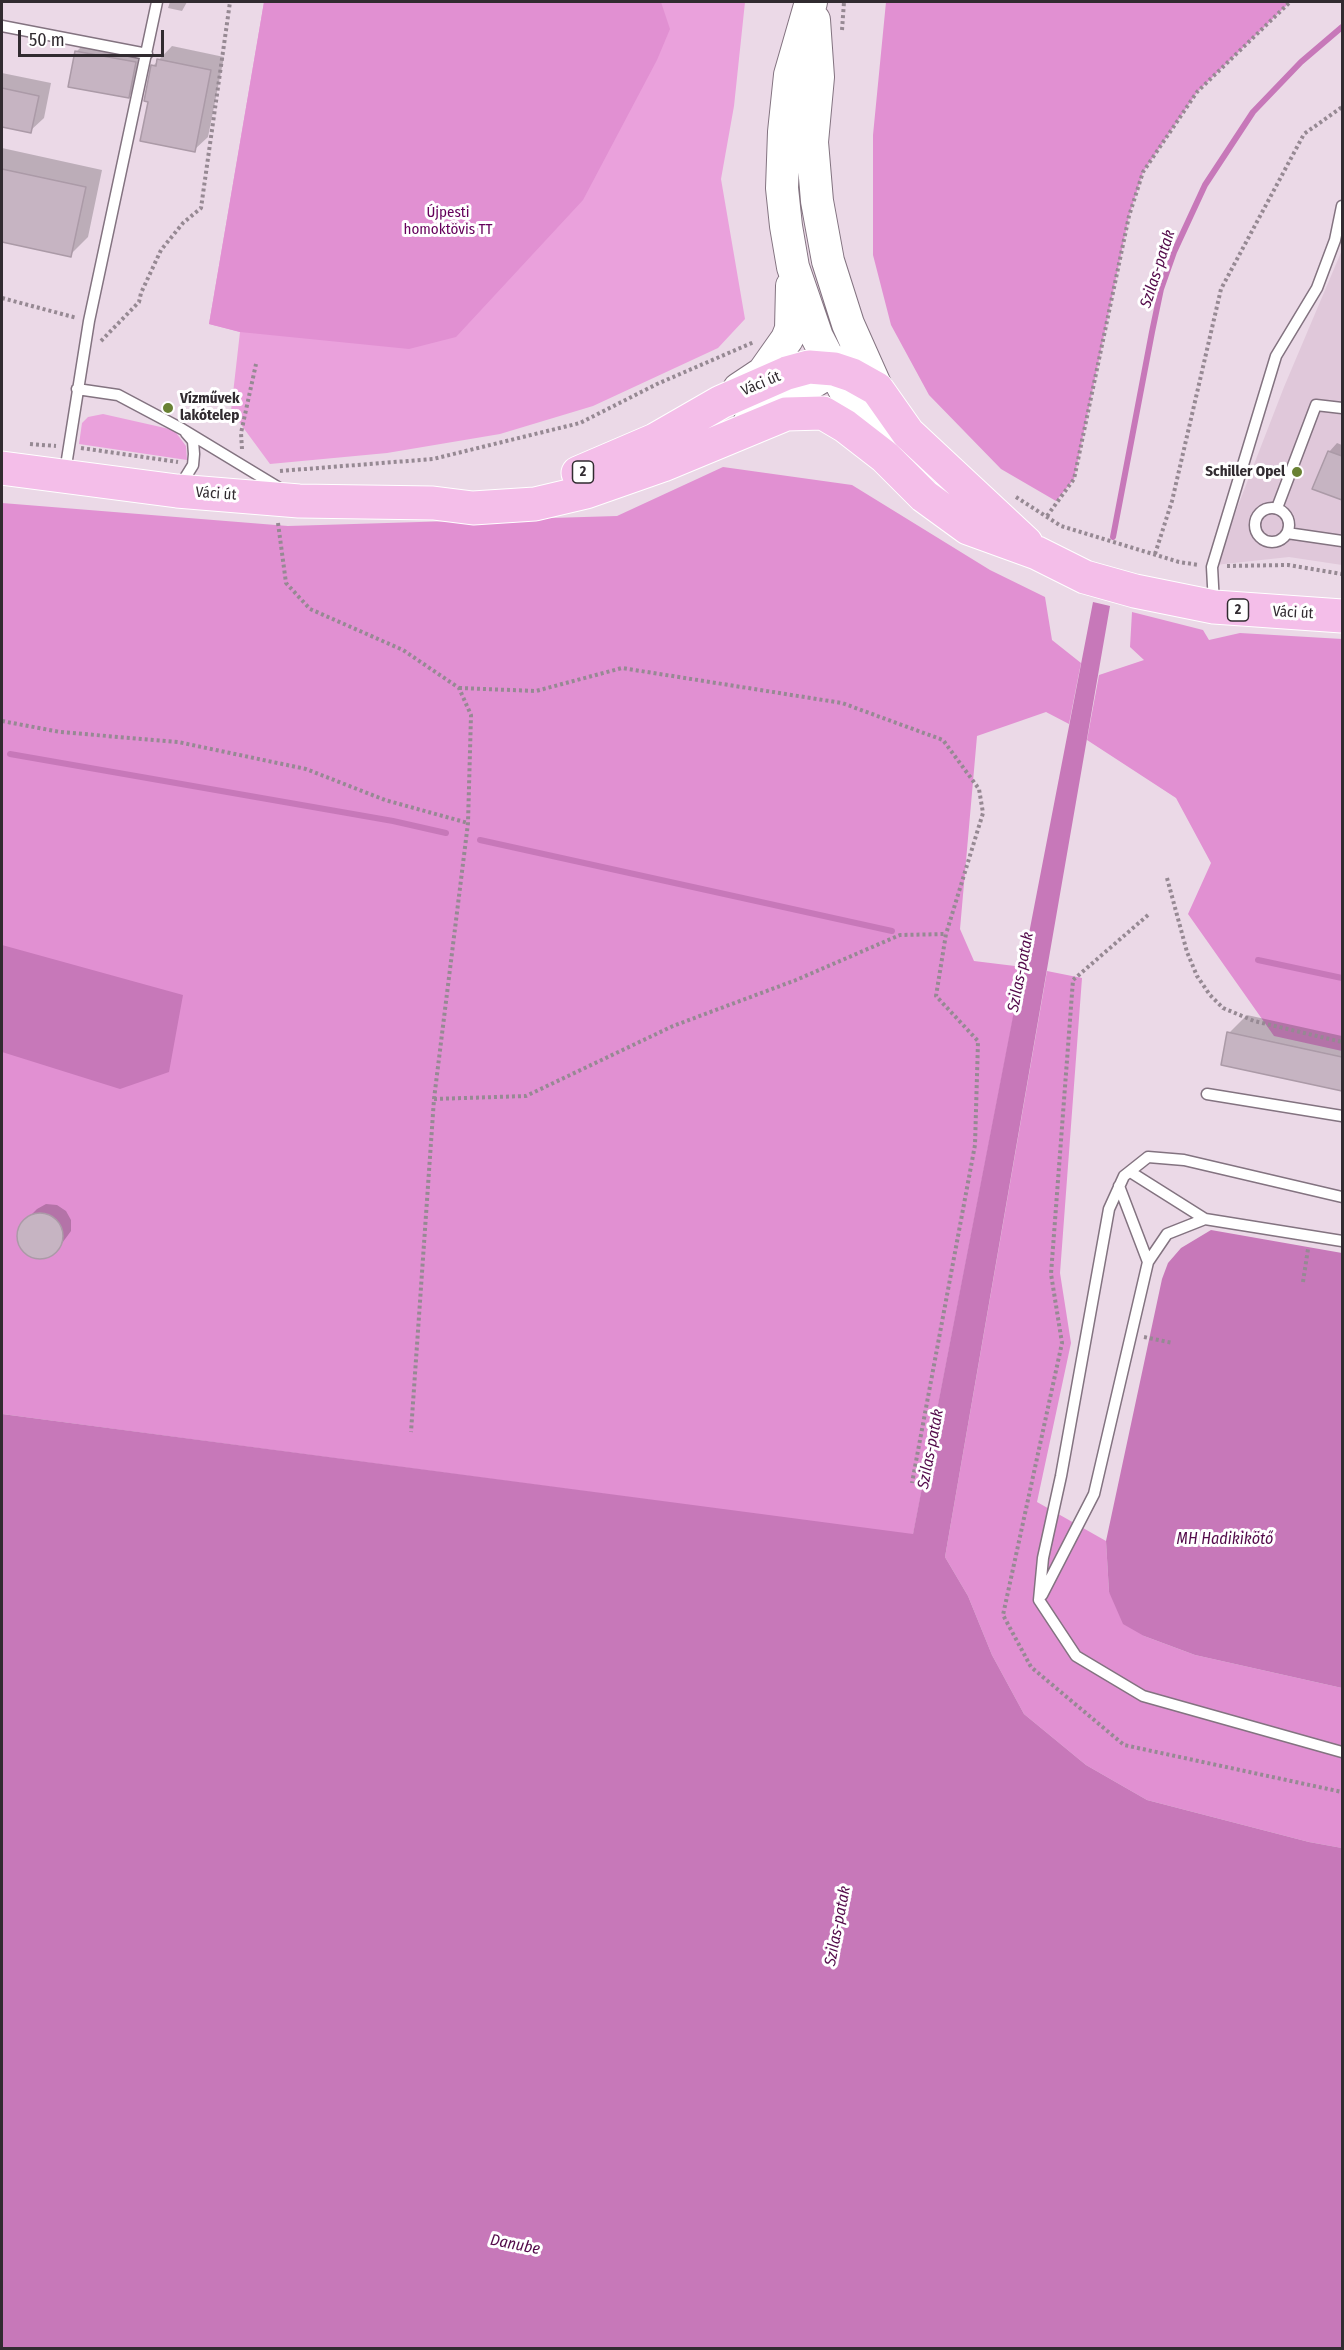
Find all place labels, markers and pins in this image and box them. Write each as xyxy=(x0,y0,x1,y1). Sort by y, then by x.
place label: Vízművek lakótelep xyxy=(180,390,240,425)
marker: Vízművek lakótelep xyxy=(161,401,175,415)
place label: Schiller Opel xyxy=(1205,463,1285,481)
marker: Schiller Opel xyxy=(1290,465,1304,479)

